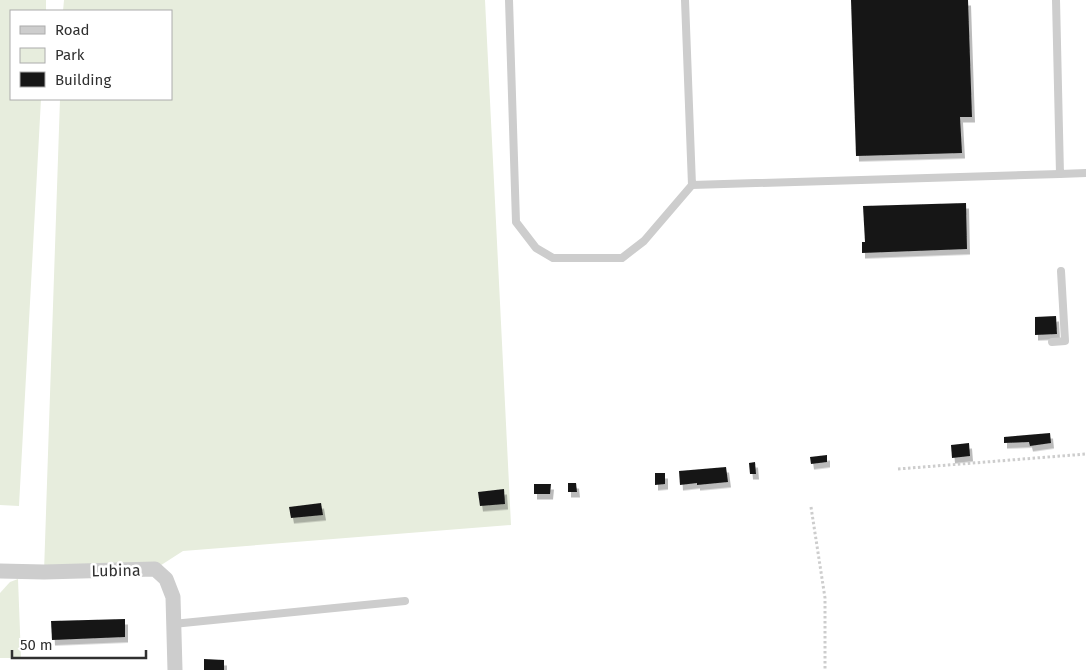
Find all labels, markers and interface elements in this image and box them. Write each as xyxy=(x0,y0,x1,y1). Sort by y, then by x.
legend xyxy=(10,10,172,100)
text: Road xyxy=(55,21,90,39)
text: Park xyxy=(55,46,85,64)
text: Building xyxy=(55,71,111,89)
street label: Lubina xyxy=(91,561,141,580)
scale bar xyxy=(12,628,146,660)
text: 50 m xyxy=(20,636,53,654)

